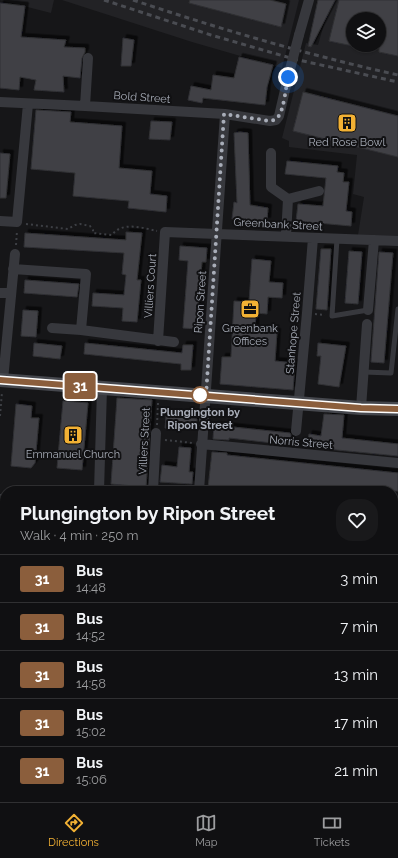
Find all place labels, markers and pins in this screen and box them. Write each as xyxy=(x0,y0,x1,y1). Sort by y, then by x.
building icon: Red Rose Bowl xyxy=(336,112,358,134)
place label: Red Rose Bowl xyxy=(309,136,385,149)
office icon: Greenbank Offices xyxy=(239,298,261,320)
place label: Greenbank Offices xyxy=(222,322,278,348)
marker: Plungington by Ripon Street xyxy=(191,386,209,404)
place label: Plungington by Ripon Street xyxy=(160,406,240,432)
building icon: Emmanuel Church xyxy=(62,424,84,446)
place label: Emmanuel Church xyxy=(26,448,120,461)

